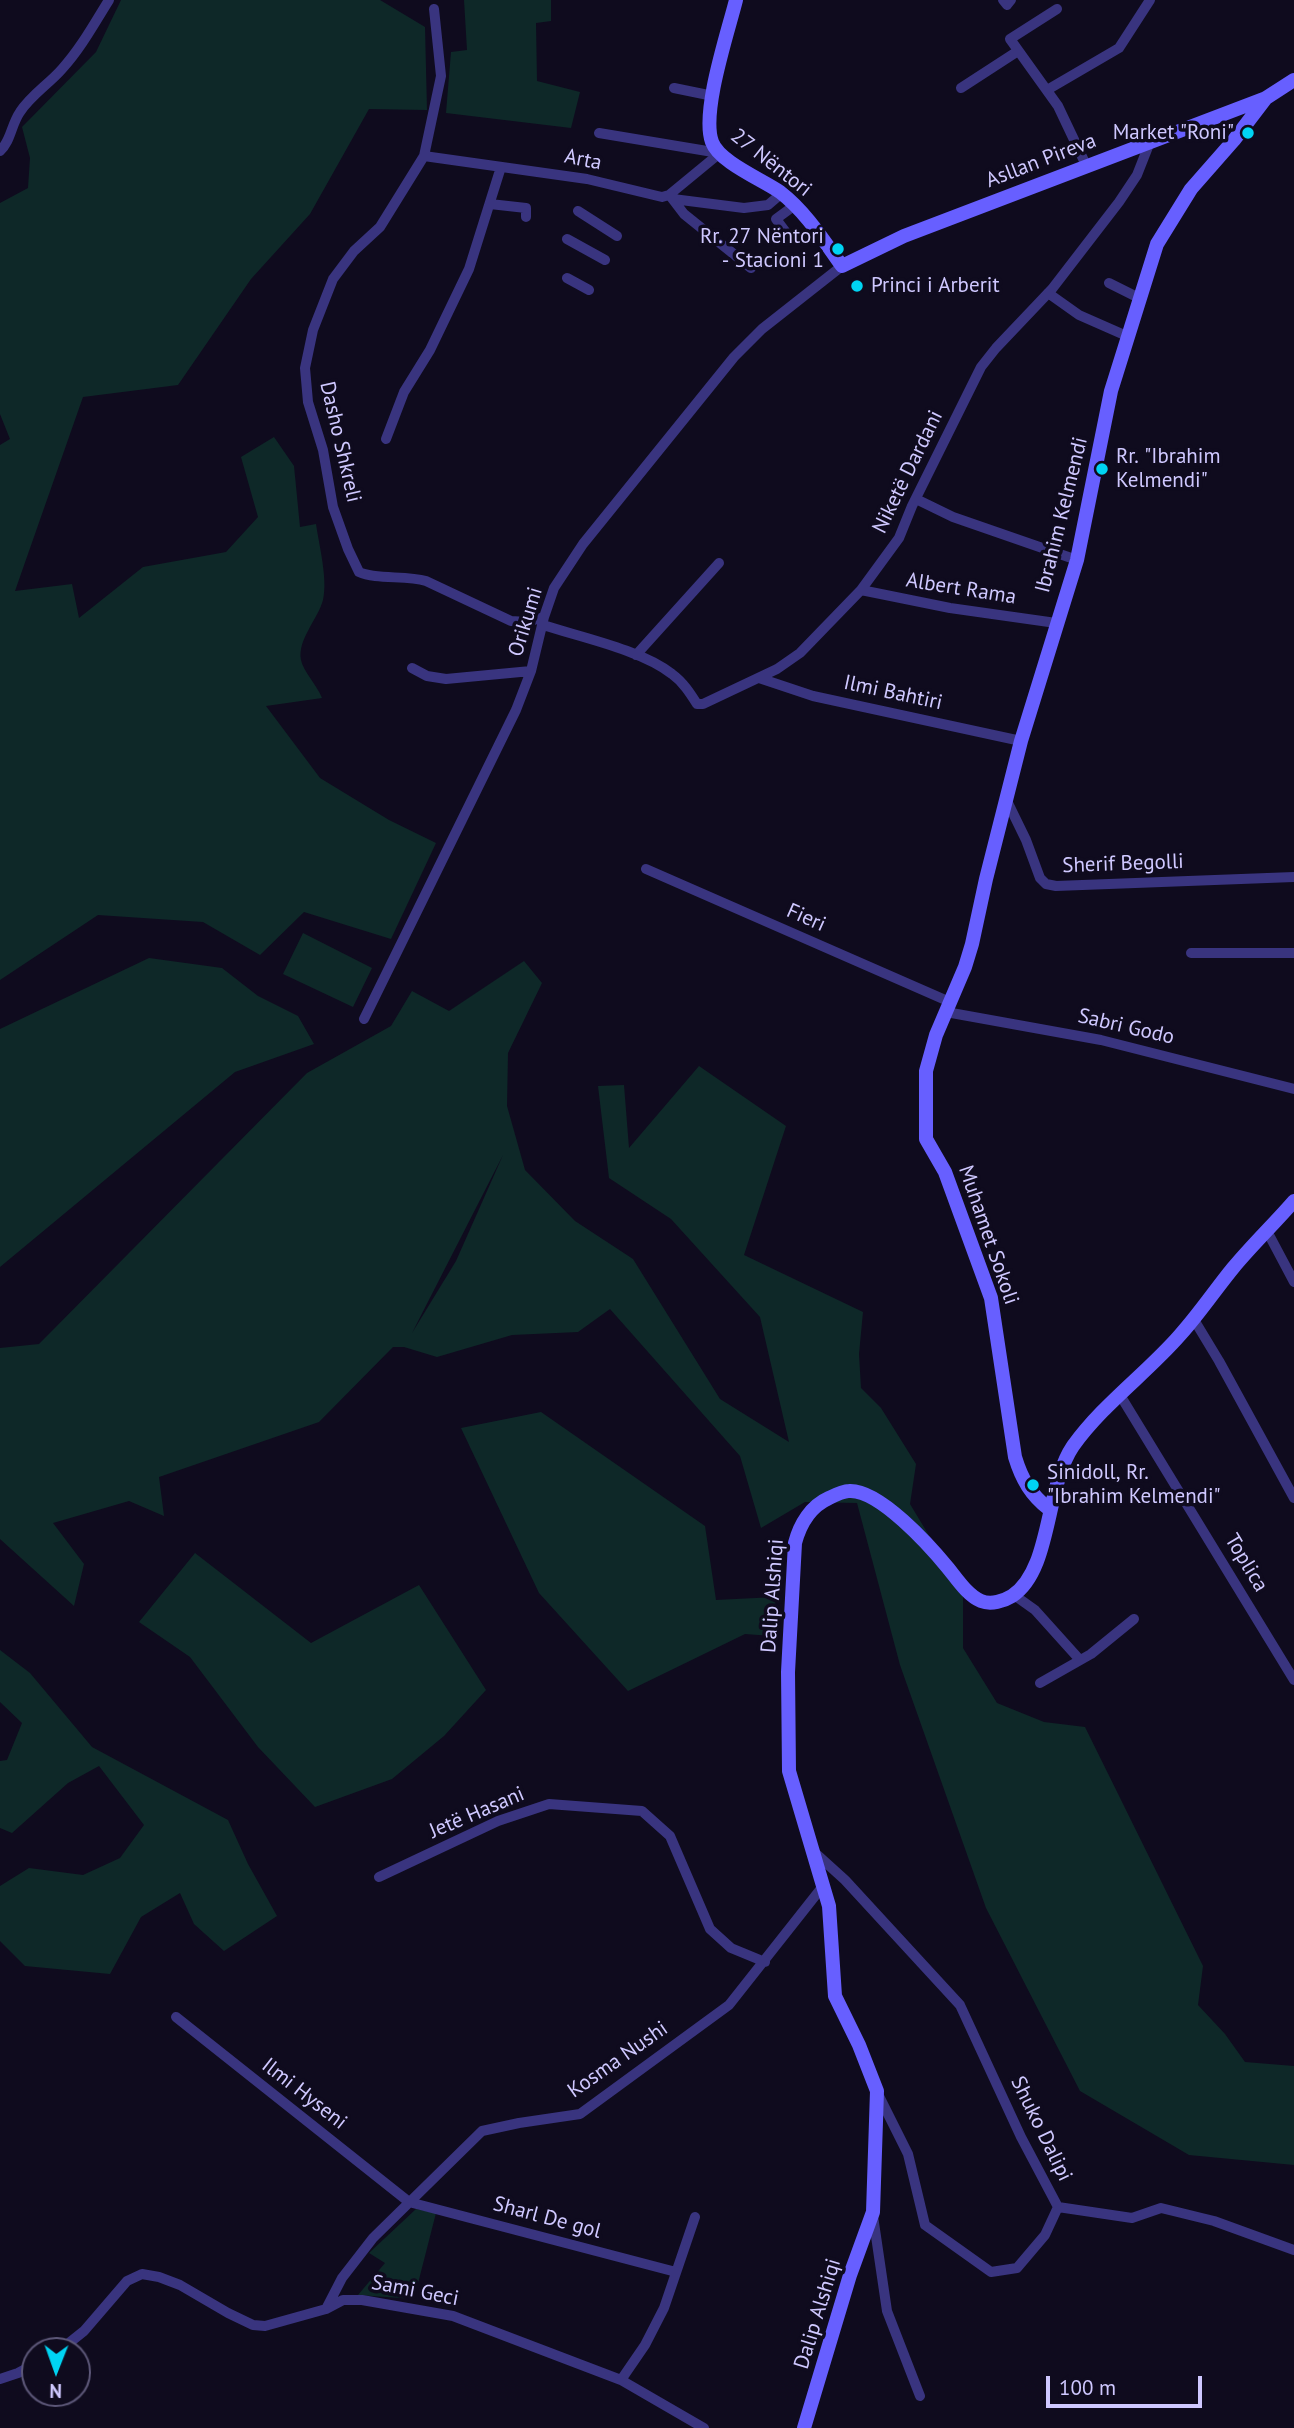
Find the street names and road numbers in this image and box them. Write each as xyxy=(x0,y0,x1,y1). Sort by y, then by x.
street label: 27 Nëntori xyxy=(726,124,816,202)
street label: Asllan Pireva xyxy=(982,128,1100,194)
street label: Arta xyxy=(562,144,604,176)
street label: Dasho Shkreli xyxy=(314,379,366,505)
street label: Niketë Dardani xyxy=(867,406,949,538)
street label: Ibrahim Kelmendi xyxy=(1030,435,1094,595)
street label: Albert Rama xyxy=(904,568,1018,610)
street label: Orikumi xyxy=(504,584,548,660)
street label: Ilmi Bahtiri xyxy=(841,670,945,716)
street label: Sherif Begolli xyxy=(1062,849,1184,879)
street label: Fieri xyxy=(783,898,829,938)
street label: Sabri Godo xyxy=(1075,1004,1177,1050)
street label: Muhamet Sokoli xyxy=(952,1162,1024,1308)
street label: Toplica xyxy=(1219,1529,1273,1597)
street label: Dalip Alshiqi xyxy=(756,1538,790,1654)
street label: Jetë Hasani xyxy=(426,1782,528,1844)
street label: Kosma Nushi xyxy=(563,2016,673,2104)
street label: Ilmi Hyseni xyxy=(256,2053,352,2135)
street label: Shuko Dalipi xyxy=(1005,2072,1077,2186)
street label: Sharl De gol xyxy=(490,2192,604,2244)
street label: Dalip Alshiqi xyxy=(789,2256,847,2372)
street label: Sami Geci xyxy=(369,2270,461,2312)

